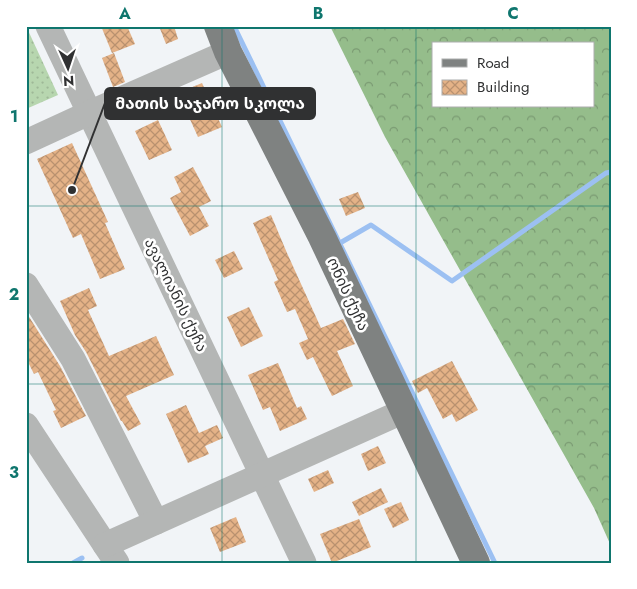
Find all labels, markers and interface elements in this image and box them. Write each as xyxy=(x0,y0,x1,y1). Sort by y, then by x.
text: A xyxy=(118,2,131,25)
text: B xyxy=(313,2,323,25)
text: C xyxy=(507,2,519,25)
north arrow xyxy=(42,42,92,92)
legend xyxy=(432,42,594,108)
text: Road xyxy=(477,52,509,74)
text: N xyxy=(63,71,75,91)
text: Building xyxy=(477,76,529,98)
callout: მათის საჯარო სკოლა xyxy=(105,88,315,119)
text: მათის საჯარო სკოლა xyxy=(115,92,305,115)
text: 1 xyxy=(10,105,18,128)
street label: ავალიანის ქუჩა xyxy=(139,234,213,356)
street label: ონის ქუჩა xyxy=(321,254,375,334)
text: 2 xyxy=(9,283,19,306)
text: 3 xyxy=(9,461,19,484)

